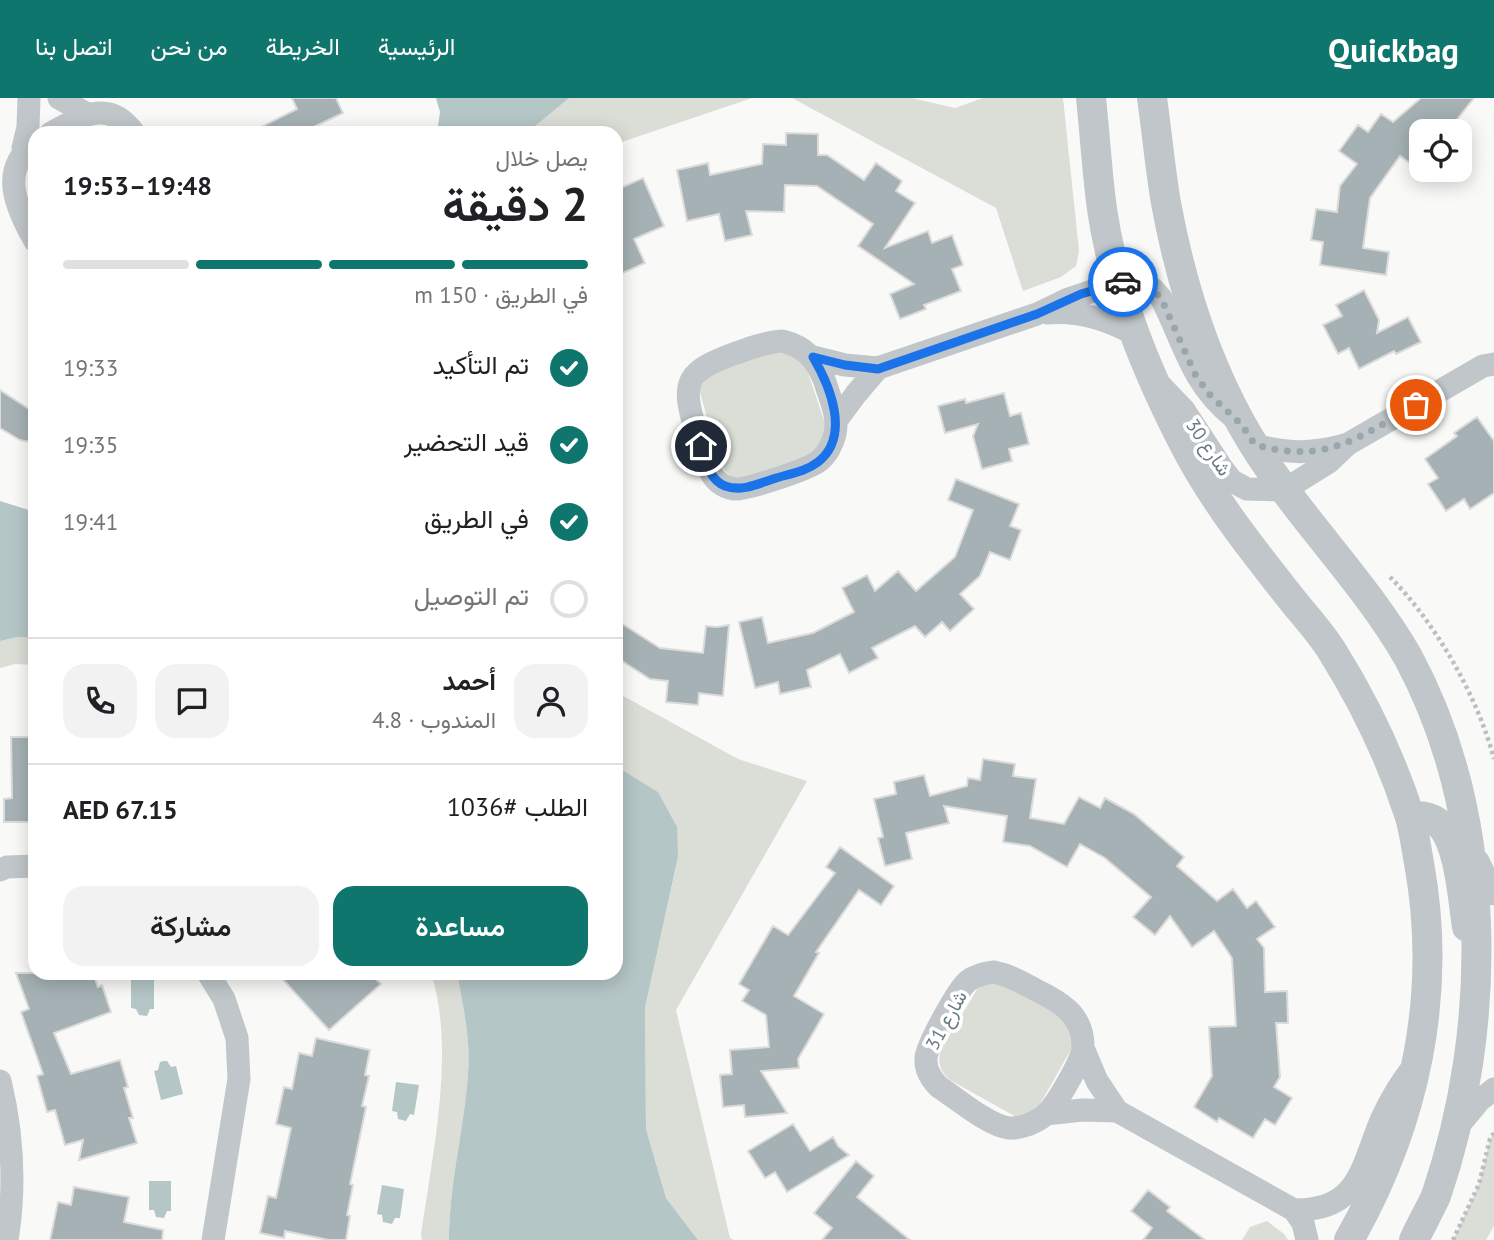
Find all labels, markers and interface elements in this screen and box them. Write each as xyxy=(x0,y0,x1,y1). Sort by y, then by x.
text: Quickbag xyxy=(1328,28,1459,71)
text: اتصل بنا xyxy=(35,31,113,62)
text: من نحن xyxy=(151,31,228,62)
text: الخريطة xyxy=(266,31,340,62)
text: الرئيسية xyxy=(378,31,455,62)
map controls xyxy=(1409,119,1472,182)
button: locate xyxy=(1409,119,1472,182)
text: يصل خلال xyxy=(496,143,588,172)
text: 19:48–19:53 xyxy=(63,169,212,202)
text: 2 دقيقة xyxy=(442,174,588,234)
courier xyxy=(1088,247,1158,317)
icon: car xyxy=(1104,263,1142,301)
text: في الطريق · 150 m xyxy=(414,280,588,309)
text: تم التأكيد xyxy=(433,348,529,381)
icon: check xyxy=(550,349,588,387)
text: 19:33 xyxy=(63,353,118,382)
pin xyxy=(1386,375,1446,435)
icon: bag xyxy=(1397,386,1435,424)
street label: شارع 30 xyxy=(1180,414,1237,481)
pin xyxy=(671,416,731,476)
text: قيد التحضير xyxy=(404,425,529,458)
icon: check xyxy=(550,426,588,464)
icon: home xyxy=(682,427,720,465)
text: 19:35 xyxy=(63,430,118,459)
text: في الطريق xyxy=(424,502,529,535)
icon: check xyxy=(550,503,588,541)
text: 19:41 xyxy=(63,507,118,536)
text: تم التوصيل xyxy=(414,579,529,612)
button: phone xyxy=(63,664,137,738)
button: chat xyxy=(155,664,229,738)
text: أحمد xyxy=(443,664,496,697)
button: person xyxy=(514,664,588,738)
text: المندوب · 4.8 xyxy=(372,705,496,734)
text: الطلب #1036 xyxy=(447,790,588,823)
text: AED 67.15 xyxy=(63,793,178,826)
button: مشاركة xyxy=(63,886,319,966)
button: مساعدة xyxy=(333,886,588,966)
street label: شارع 31 xyxy=(920,986,973,1054)

